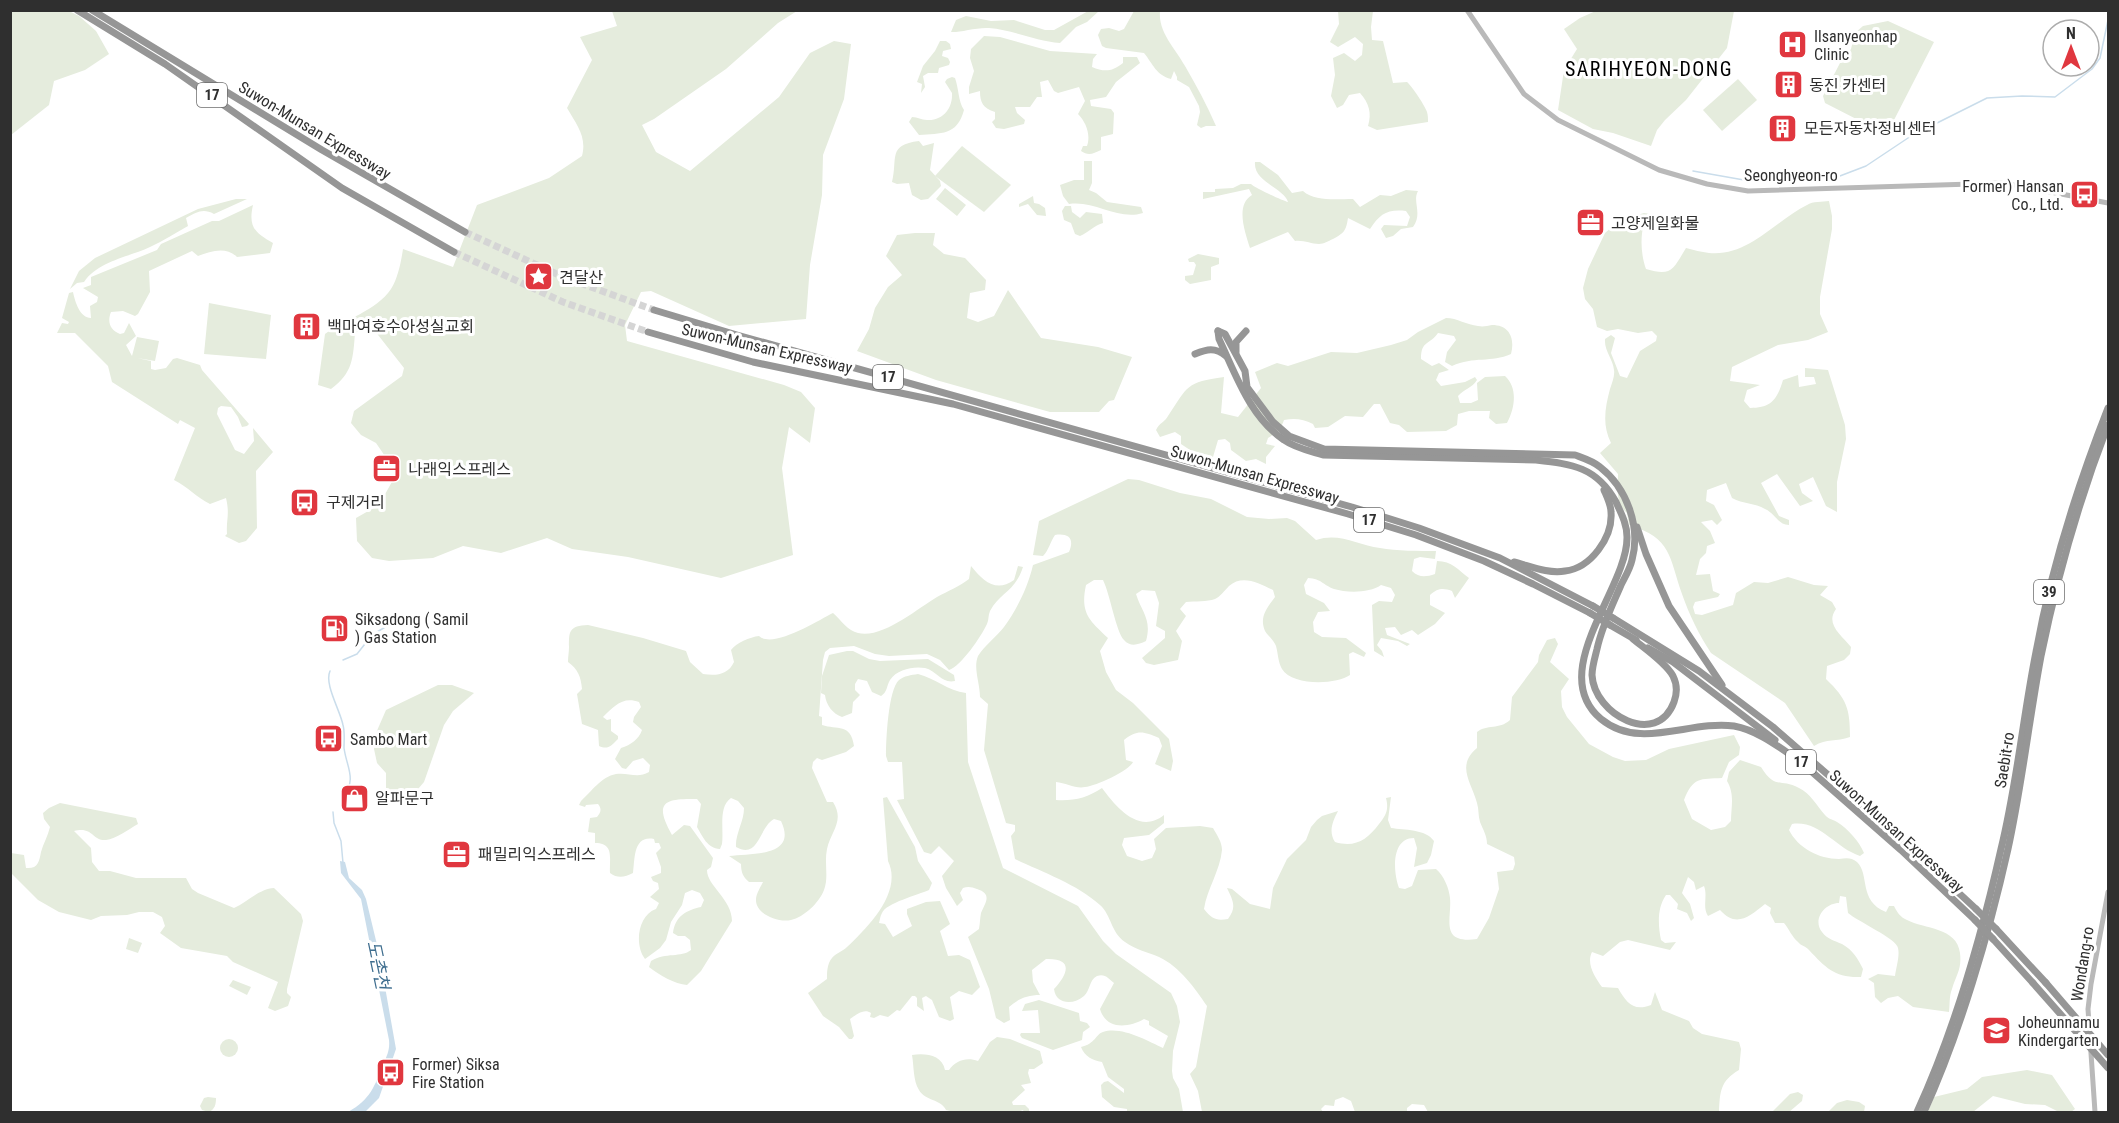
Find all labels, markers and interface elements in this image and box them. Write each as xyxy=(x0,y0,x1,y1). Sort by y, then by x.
north arrow xyxy=(2041,18,2101,78)
text: N xyxy=(2066,24,2076,43)
place label: Ilsanyeonhap Clinic xyxy=(1814,27,1898,64)
hospital icon: Ilsanyeonhap Clinic xyxy=(1777,29,1809,61)
district label: SARIHYEON-DONG xyxy=(1565,57,1733,81)
building icon: 동진 카센터 xyxy=(1772,69,1804,101)
place label: 동진 카센터 xyxy=(1809,76,1886,95)
street label: Suwon-Munsan Expressway xyxy=(235,77,395,184)
road number: 17 xyxy=(197,83,227,107)
building icon: 모든자동차정비센터 xyxy=(1767,112,1799,144)
place label: 모든자동차정비센터 xyxy=(1804,119,1936,138)
street label: Seonghyeon-ro xyxy=(1744,166,1838,185)
place label: Former) Hansan Co., Ltd. xyxy=(1962,177,2064,214)
bus stop icon: Former) Hansan Co., Ltd. xyxy=(2069,179,2101,211)
office icon: 고양제일화물 xyxy=(1574,207,1606,239)
place label: 고양제일화물 xyxy=(1611,214,1699,233)
place icon: 견달산 xyxy=(522,261,554,293)
place label: 견달산 xyxy=(559,268,603,287)
building icon: 백마여호수아성실교회 xyxy=(290,310,322,342)
place label: 백마여호수아성실교회 xyxy=(327,317,474,336)
street label: Suwon-Munsan Expressway xyxy=(680,320,854,377)
road number: 17 xyxy=(873,365,903,389)
street label: Suwon-Munsan Expressway xyxy=(1168,441,1342,508)
office icon: 나래익스프레스 xyxy=(371,453,403,485)
place label: 나래익스프레스 xyxy=(408,460,511,479)
bus stop icon: 구제거리 xyxy=(289,486,321,518)
place label: 구제거리 xyxy=(326,493,385,512)
road number: 17 xyxy=(1354,508,1384,532)
road number: 39 xyxy=(2034,580,2064,604)
place label: Siksadong ( Samil ) Gas Station xyxy=(355,610,468,647)
fuel station icon: Siksadong ( Samil ) Gas Station xyxy=(318,612,350,644)
bus stop icon: Sambo Mart xyxy=(313,723,345,755)
place label: Sambo Mart xyxy=(350,730,428,749)
street label: Saebit-ro xyxy=(1991,731,2018,789)
road number: 17 xyxy=(1786,750,1816,774)
street label: Suwon-Munsan Expressway xyxy=(1825,766,1968,897)
shop icon: 알파문구 xyxy=(338,782,370,814)
place label: 알파문구 xyxy=(375,789,434,808)
office icon: 패밀리익스프레스 xyxy=(441,838,473,870)
place label: 패밀리익스프레스 xyxy=(478,845,596,864)
street label: Wondang-ro xyxy=(2067,925,2098,1003)
water label: 도촌천 xyxy=(363,938,394,994)
place label: Joheunnamu Kindergarten xyxy=(2018,1013,2100,1050)
school or university icon: Joheunnamu Kindergarten xyxy=(1981,1015,2013,1047)
place label: Former) Siksa Fire Station xyxy=(412,1055,500,1092)
bus stop icon: Former) Siksa Fire Station xyxy=(375,1057,407,1089)

